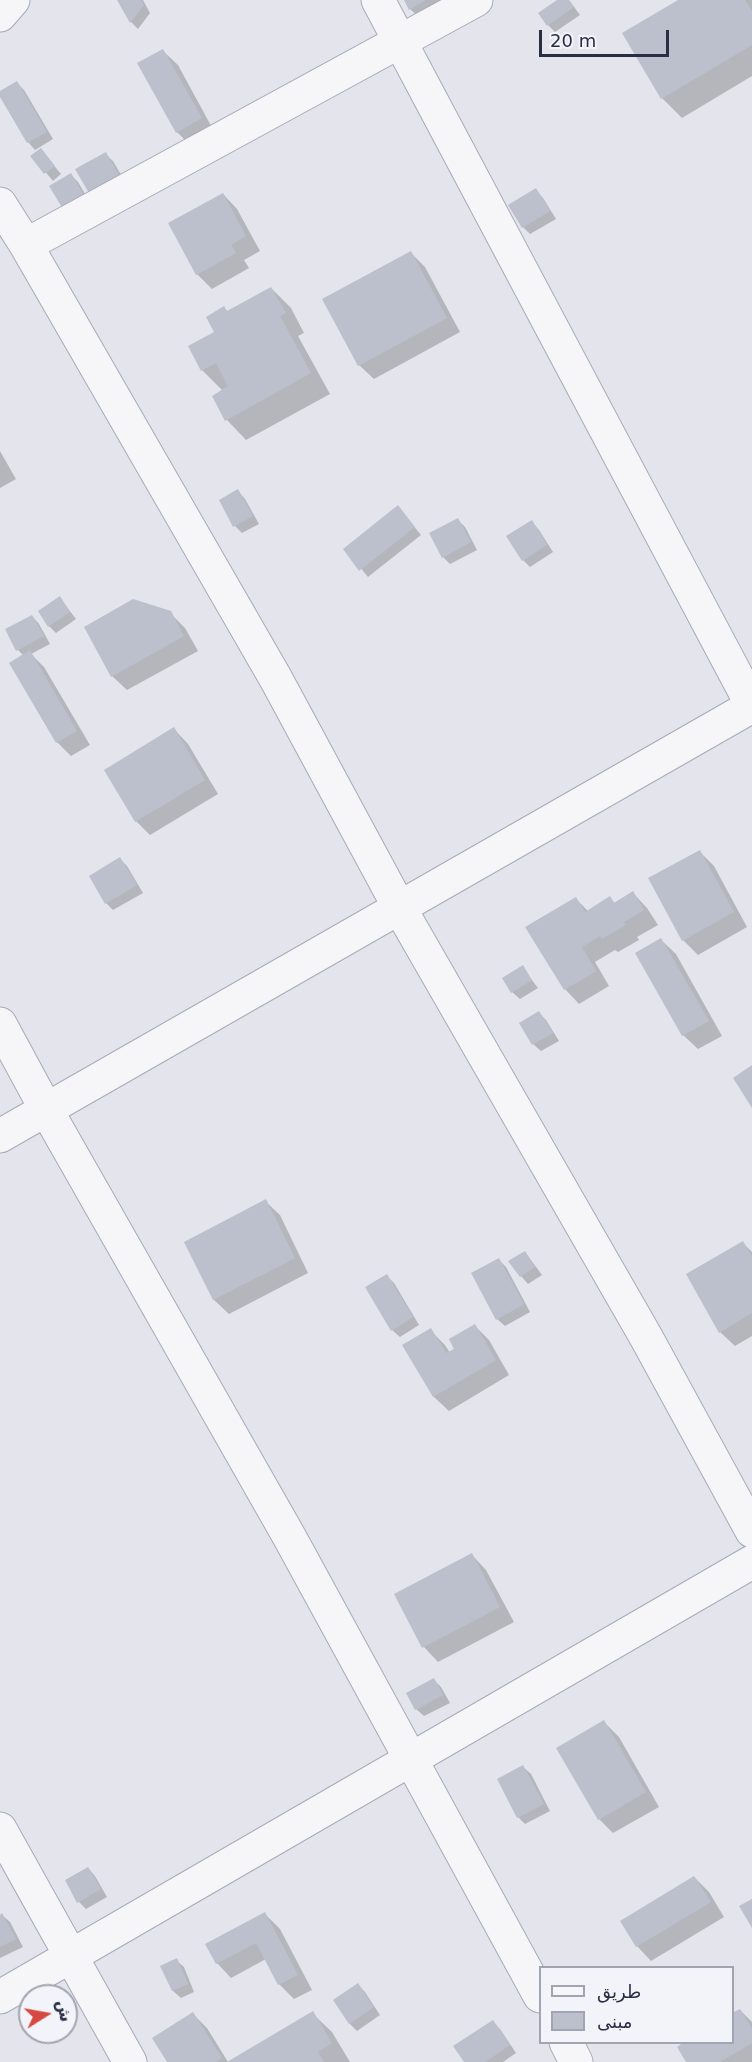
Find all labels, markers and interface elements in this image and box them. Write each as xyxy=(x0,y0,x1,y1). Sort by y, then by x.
scale bar xyxy=(542,18,672,56)
text: 20 m xyxy=(550,30,596,51)
legend xyxy=(539,1966,734,2044)
text: طريق xyxy=(597,1981,641,2002)
north arrow xyxy=(18,1984,78,2044)
text: ش xyxy=(53,1998,76,2023)
text: مبنى xyxy=(597,2011,633,2032)

